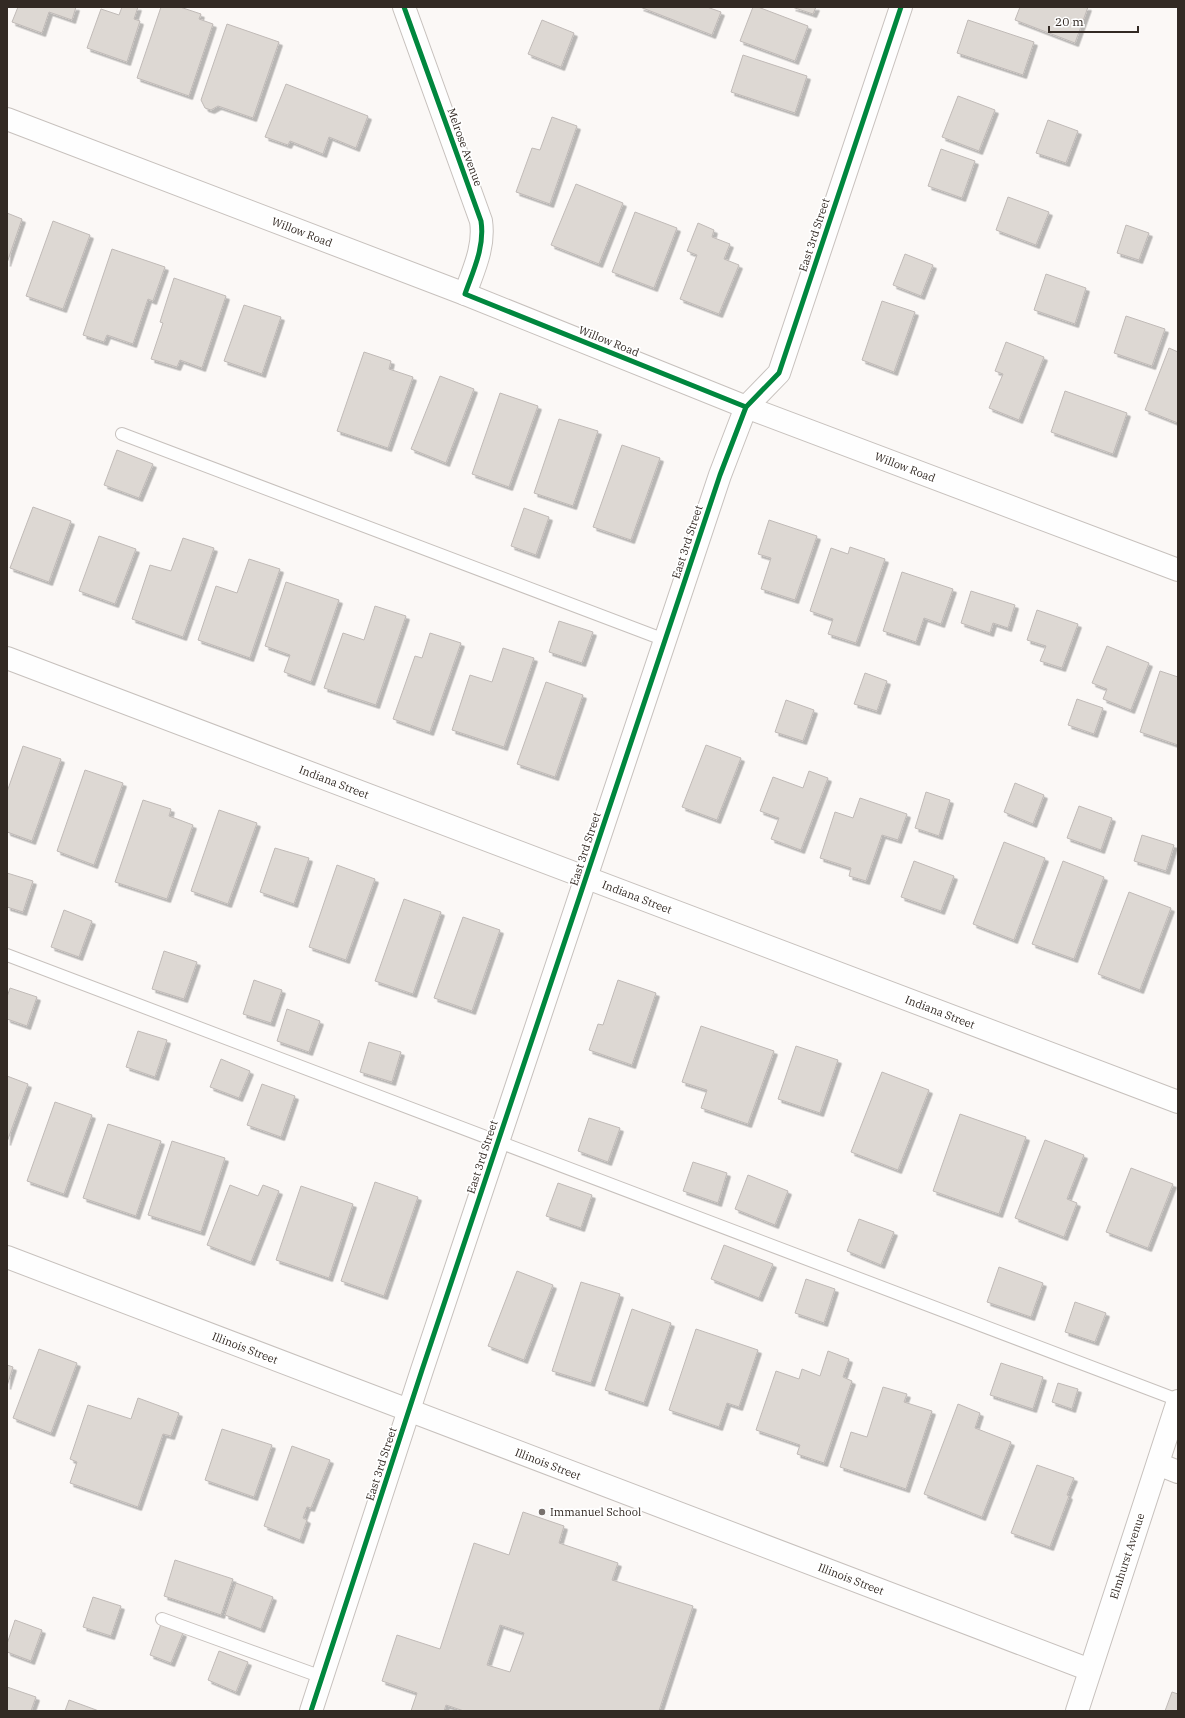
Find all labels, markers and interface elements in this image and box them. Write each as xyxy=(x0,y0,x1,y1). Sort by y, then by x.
scale bar xyxy=(1049,8,1138,34)
text: 20 m xyxy=(1055,14,1084,29)
street label: Melrose Avenue xyxy=(444,106,486,188)
street label: East 3rd Street xyxy=(796,196,832,273)
street label: Willow Road xyxy=(270,214,335,250)
street label: Willow Road xyxy=(577,323,642,360)
street label: Willow Road xyxy=(873,449,938,485)
street label: East 3rd Street xyxy=(669,503,705,580)
street label: Indiana Street xyxy=(297,762,371,802)
street label: East 3rd Street xyxy=(567,810,603,887)
street label: Indiana Street xyxy=(600,877,674,917)
street label: Indiana Street xyxy=(903,992,977,1032)
street label: East 3rd Street xyxy=(464,1118,500,1195)
street label: Illinois Street xyxy=(210,1329,280,1367)
street label: East 3rd Street xyxy=(363,1425,399,1502)
street label: Illinois Street xyxy=(513,1445,583,1483)
place label: Immanuel School xyxy=(550,1505,641,1519)
marker: Immanuel School xyxy=(537,1507,547,1517)
street label: Elmhurst Avenue xyxy=(1106,1511,1148,1601)
street label: Illinois Street xyxy=(816,1560,886,1598)

